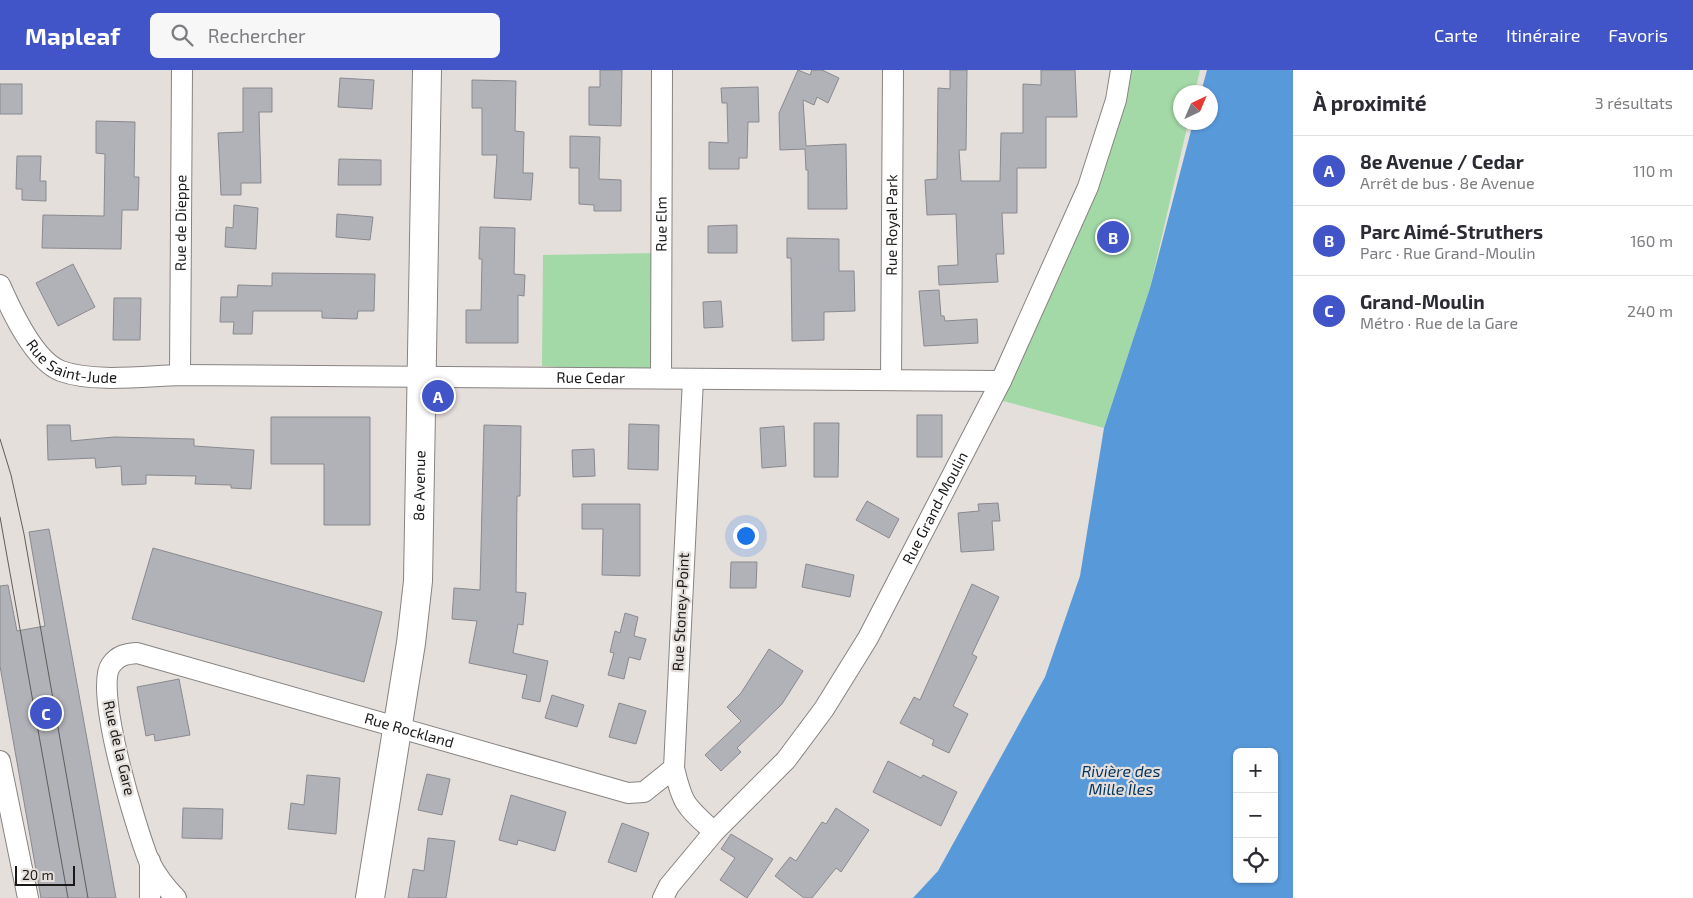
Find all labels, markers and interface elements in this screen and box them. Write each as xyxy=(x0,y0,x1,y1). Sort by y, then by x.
search box xyxy=(150,13,500,58)
text: Mapleaf xyxy=(25,21,120,50)
icon: search xyxy=(168,21,196,49)
text: Rechercher xyxy=(208,24,306,47)
text: Carte xyxy=(1434,24,1478,46)
text: Itinéraire xyxy=(1506,24,1580,46)
text: Favoris xyxy=(1608,24,1668,46)
north arrow xyxy=(1173,85,1218,130)
text: À proximité xyxy=(1313,90,1427,115)
text: 3 résultats xyxy=(1595,93,1673,112)
text: 8e Avenue / Cedar xyxy=(1360,150,1524,173)
text: A xyxy=(1324,161,1334,180)
text: 110 m xyxy=(1633,161,1673,180)
text: Arrêt de bus · 8e Avenue xyxy=(1360,173,1535,192)
street label: Rue Royal Park xyxy=(882,174,900,276)
street label: Rue de Dieppe xyxy=(171,175,189,271)
street label: Rue Elm xyxy=(651,196,670,252)
pin: B xyxy=(1097,218,1129,256)
text: Parc Aimé-Struthers xyxy=(1360,220,1543,243)
text: B xyxy=(1324,231,1334,250)
text: 160 m xyxy=(1630,231,1673,250)
text: Parc · Rue Grand-Moulin xyxy=(1360,243,1535,262)
text: Grand-Moulin xyxy=(1360,290,1485,313)
text: C xyxy=(1324,301,1334,320)
text: 240 m xyxy=(1627,301,1673,320)
text: Métro · Rue de la Gare xyxy=(1360,313,1518,332)
street label: Rue Saint-Jude xyxy=(23,336,117,386)
street label: Rue Cedar xyxy=(556,368,625,386)
pin: A xyxy=(422,377,454,415)
street label: Rue Grand-Moulin xyxy=(898,448,971,567)
street label: 8e Avenue xyxy=(409,450,428,521)
your location xyxy=(733,523,759,549)
street label: Rue Stoney-Point xyxy=(668,552,692,672)
pin: C xyxy=(30,694,62,732)
street label: Rue de la Gare xyxy=(100,699,140,797)
street label: Rue Rockland xyxy=(363,708,456,751)
map controls xyxy=(1233,748,1278,883)
button: + xyxy=(1233,748,1278,793)
water label: Rivière des Mille Îles xyxy=(1081,761,1161,798)
button: − xyxy=(1233,793,1278,838)
button: locate xyxy=(1233,838,1278,883)
scale bar xyxy=(15,863,75,886)
text: 20 m xyxy=(22,866,54,883)

